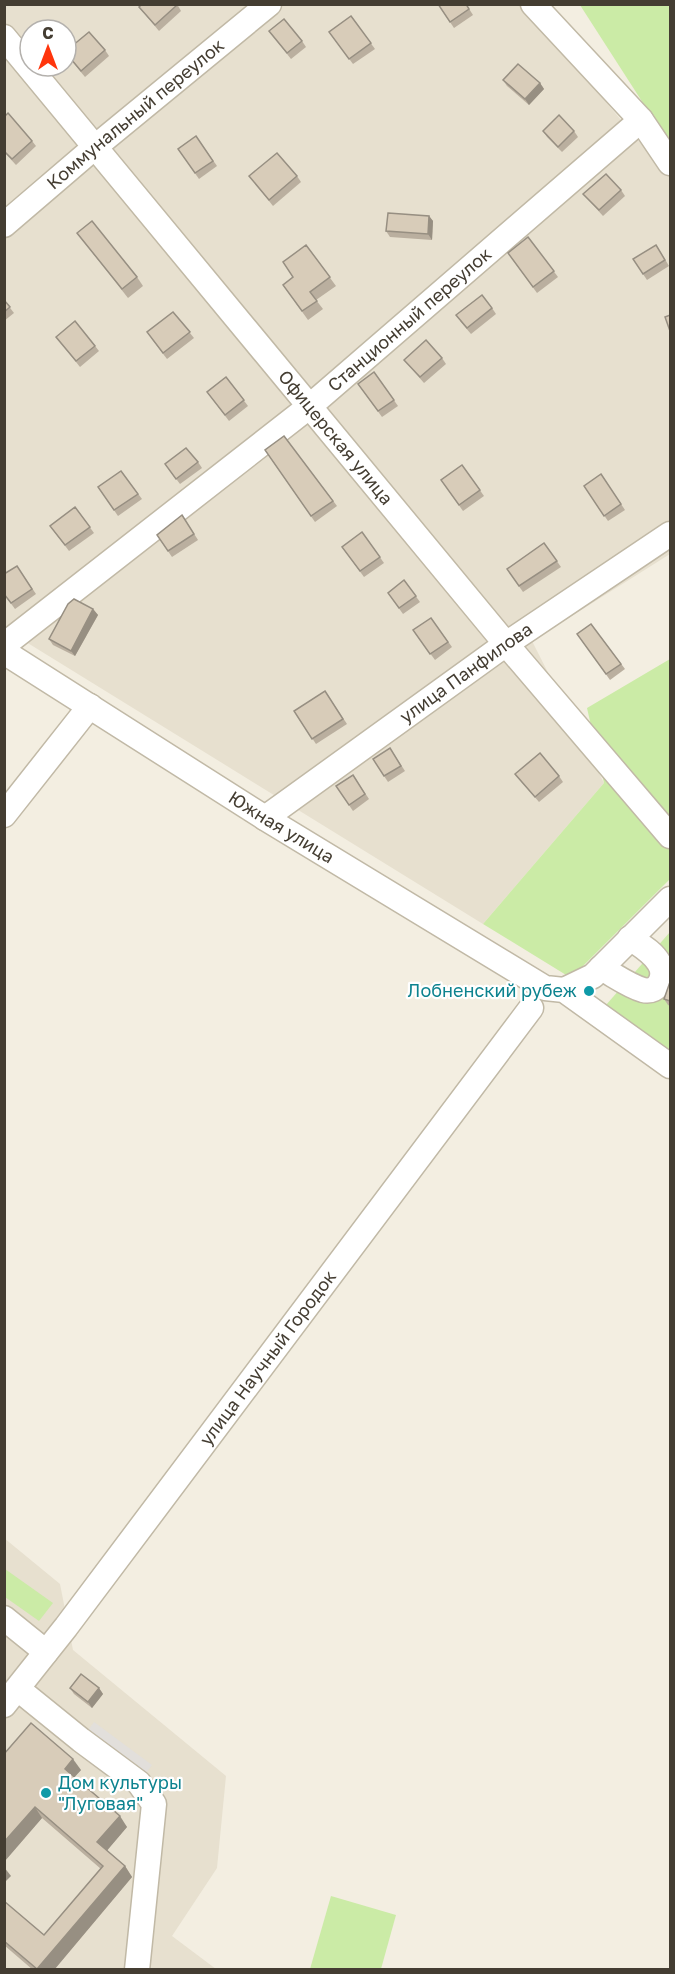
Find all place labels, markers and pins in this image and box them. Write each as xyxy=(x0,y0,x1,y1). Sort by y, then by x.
place label: Лобненский рубеж xyxy=(408,979,577,1001)
marker: Лобненский рубеж xyxy=(582,984,596,998)
place label: Дом культуры "Луговая" xyxy=(58,1771,182,1814)
marker: Дом культуры "Луговая" xyxy=(39,1786,53,1800)

